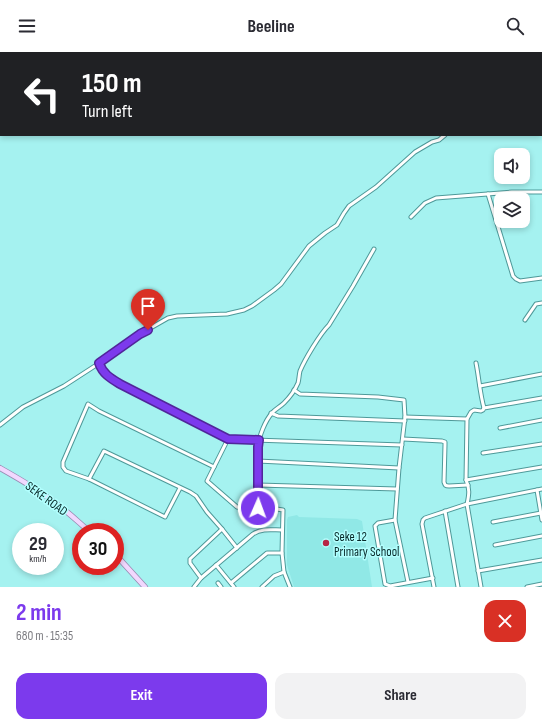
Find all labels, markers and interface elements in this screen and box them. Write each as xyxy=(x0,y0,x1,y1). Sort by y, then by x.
icon: menu xyxy=(16,15,38,37)
icon: search xyxy=(504,15,526,37)
text: Beeline xyxy=(247,16,295,37)
text: 150 m xyxy=(82,67,142,100)
icon: left xyxy=(16,68,68,120)
text: Turn left xyxy=(82,101,133,122)
map controls xyxy=(494,148,530,228)
button: sound xyxy=(494,148,530,184)
button: layers xyxy=(494,192,530,228)
pin xyxy=(131,289,165,330)
icon: arrive xyxy=(137,295,159,317)
street label: SEKE ROAD xyxy=(22,478,71,520)
position arrow xyxy=(237,487,279,529)
speed limit sign: 30 xyxy=(72,523,124,575)
place label: Seke 12 Primary School xyxy=(334,529,399,560)
text: 29 xyxy=(29,532,47,556)
marker: Seke 12 Primary School xyxy=(321,538,331,548)
text: km/h xyxy=(29,553,47,565)
text: 2 min xyxy=(16,598,62,627)
button: close xyxy=(484,600,526,642)
text: 680 m · 15:35 xyxy=(16,628,73,644)
button: Exit xyxy=(16,673,267,719)
button: Share xyxy=(275,673,526,719)

